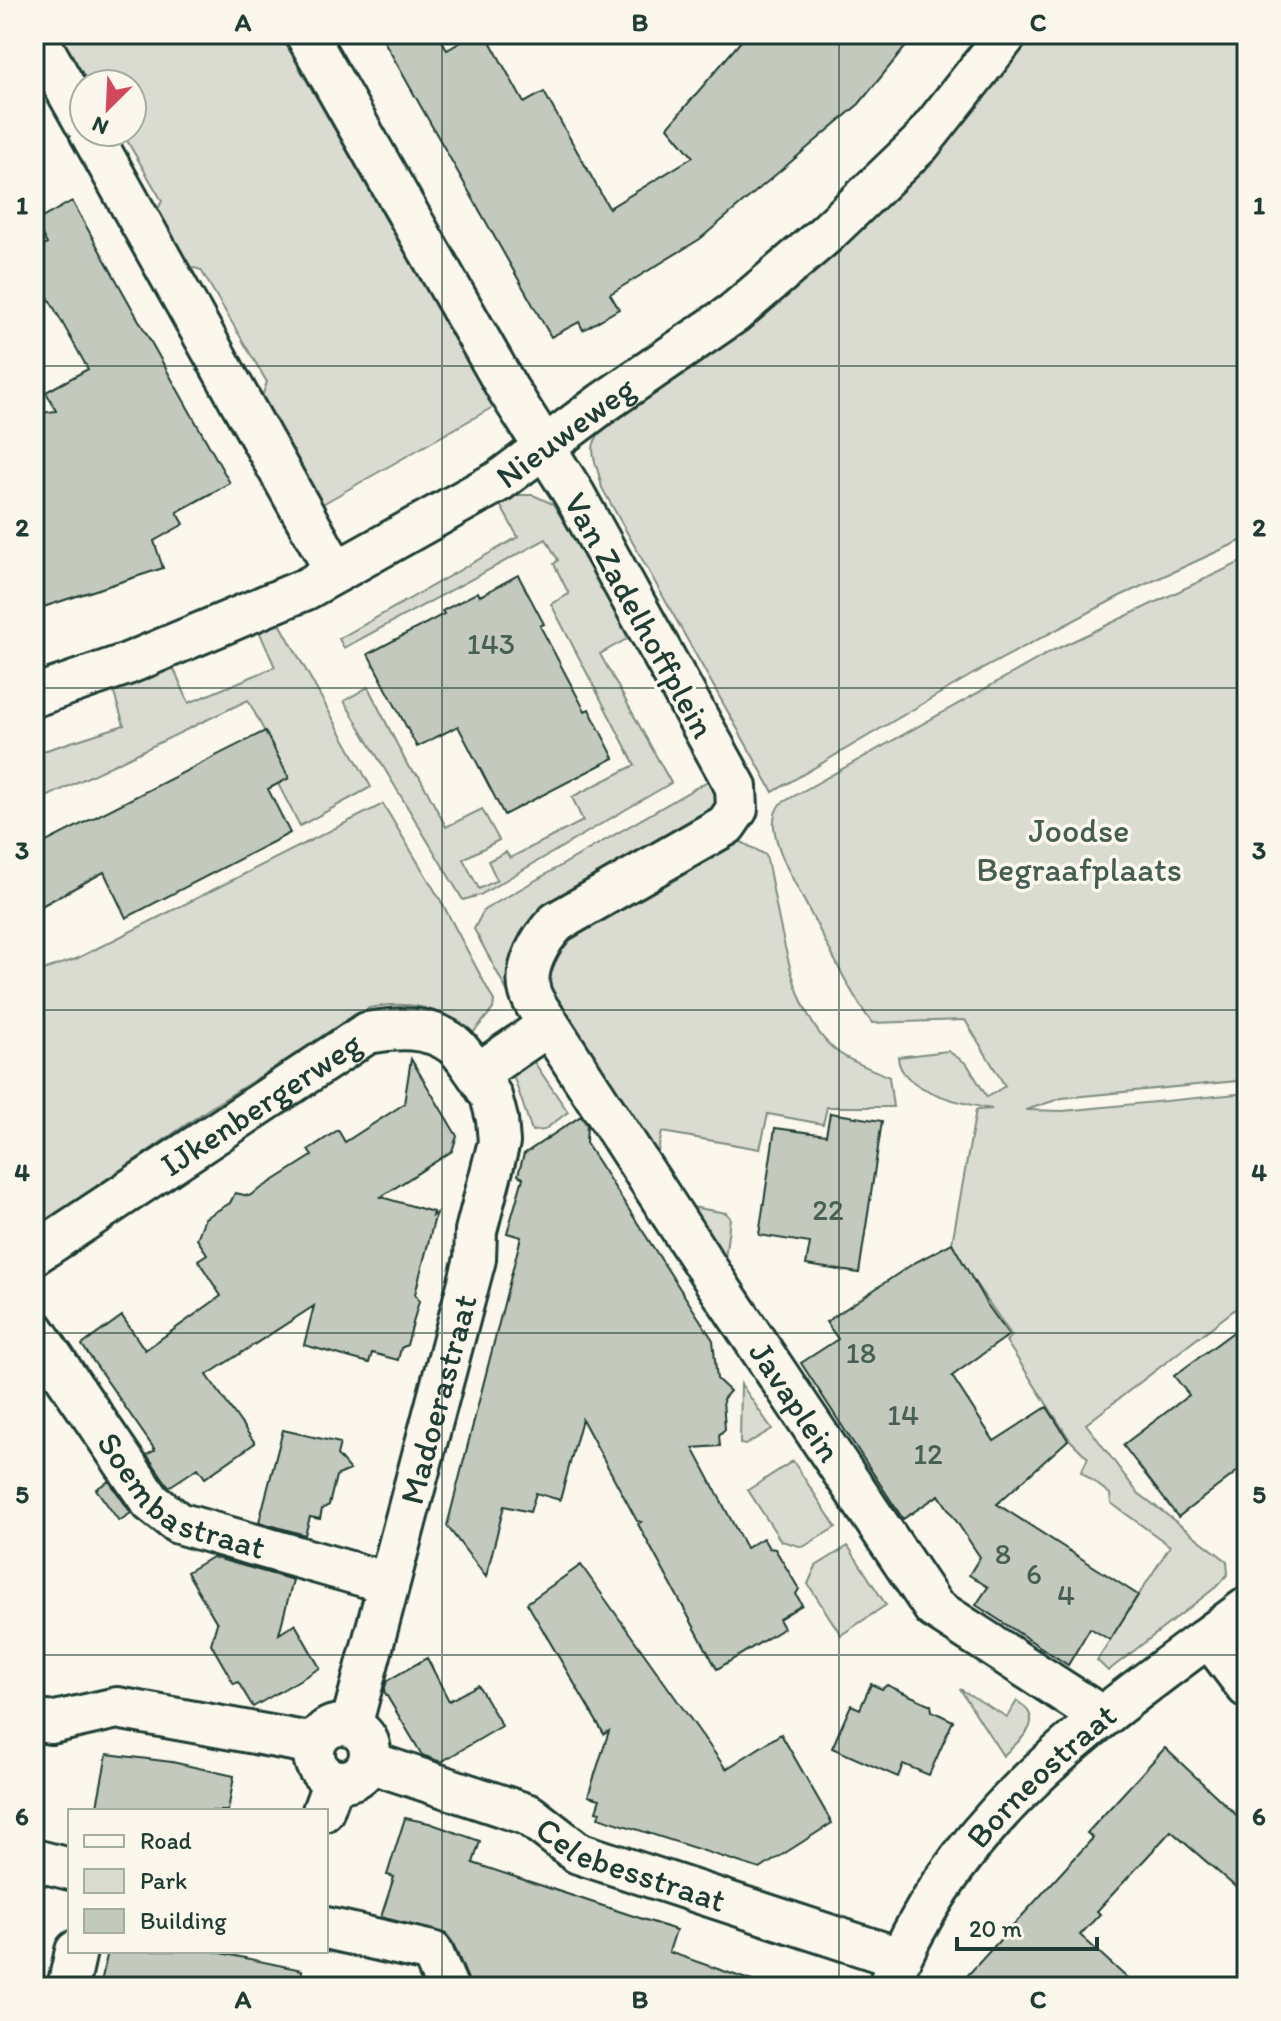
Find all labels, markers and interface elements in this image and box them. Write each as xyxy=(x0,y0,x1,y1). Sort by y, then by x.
text: A xyxy=(234,6,252,38)
text: B xyxy=(632,6,649,38)
text: C xyxy=(1030,6,1047,38)
north arrow xyxy=(68,68,148,148)
text: N xyxy=(88,110,112,141)
text: 1 xyxy=(16,189,28,221)
text: 1 xyxy=(1253,189,1265,221)
street label: Nieuweweg xyxy=(488,367,643,497)
street label: Van Zadelhoffplein xyxy=(555,485,724,745)
text: 2 xyxy=(15,511,29,543)
text: 2 xyxy=(1252,511,1266,543)
house number: 143 xyxy=(467,625,515,662)
park label: Joodse Begraafplaats xyxy=(976,810,1182,890)
text: 3 xyxy=(15,834,29,866)
text: 3 xyxy=(1252,834,1266,866)
street label: IJkenbergerweg xyxy=(153,1022,370,1185)
text: 4 xyxy=(14,1156,30,1188)
text: 4 xyxy=(1251,1156,1267,1188)
house number: 22 xyxy=(812,1191,844,1228)
street label: Madoerastraat xyxy=(391,1290,486,1509)
street label: Javaplein xyxy=(740,1333,850,1470)
house number: 18 xyxy=(846,1334,876,1371)
house number: 14 xyxy=(887,1396,919,1433)
street label: Soembastraat xyxy=(88,1424,270,1568)
house number: 12 xyxy=(913,1435,943,1472)
text: 5 xyxy=(15,1478,29,1510)
text: 5 xyxy=(1252,1478,1266,1510)
house number: 8 xyxy=(995,1535,1011,1572)
house number: 6 xyxy=(1026,1555,1042,1592)
house number: 4 xyxy=(1057,1576,1075,1613)
street label: Borneostraat xyxy=(957,1694,1124,1856)
text: 6 xyxy=(15,1800,29,1832)
text: 6 xyxy=(1252,1800,1266,1832)
street label: Celebesstraat xyxy=(528,1808,731,1921)
legend xyxy=(68,1809,328,1953)
text: Road xyxy=(140,1826,192,1855)
text: Park xyxy=(140,1866,187,1895)
scale bar xyxy=(957,1901,1097,1951)
text: Building xyxy=(140,1906,227,1935)
text: 20 m xyxy=(969,1914,1022,1943)
text: A xyxy=(234,1983,252,2015)
text: B xyxy=(632,1983,649,2015)
text: C xyxy=(1030,1983,1047,2015)

